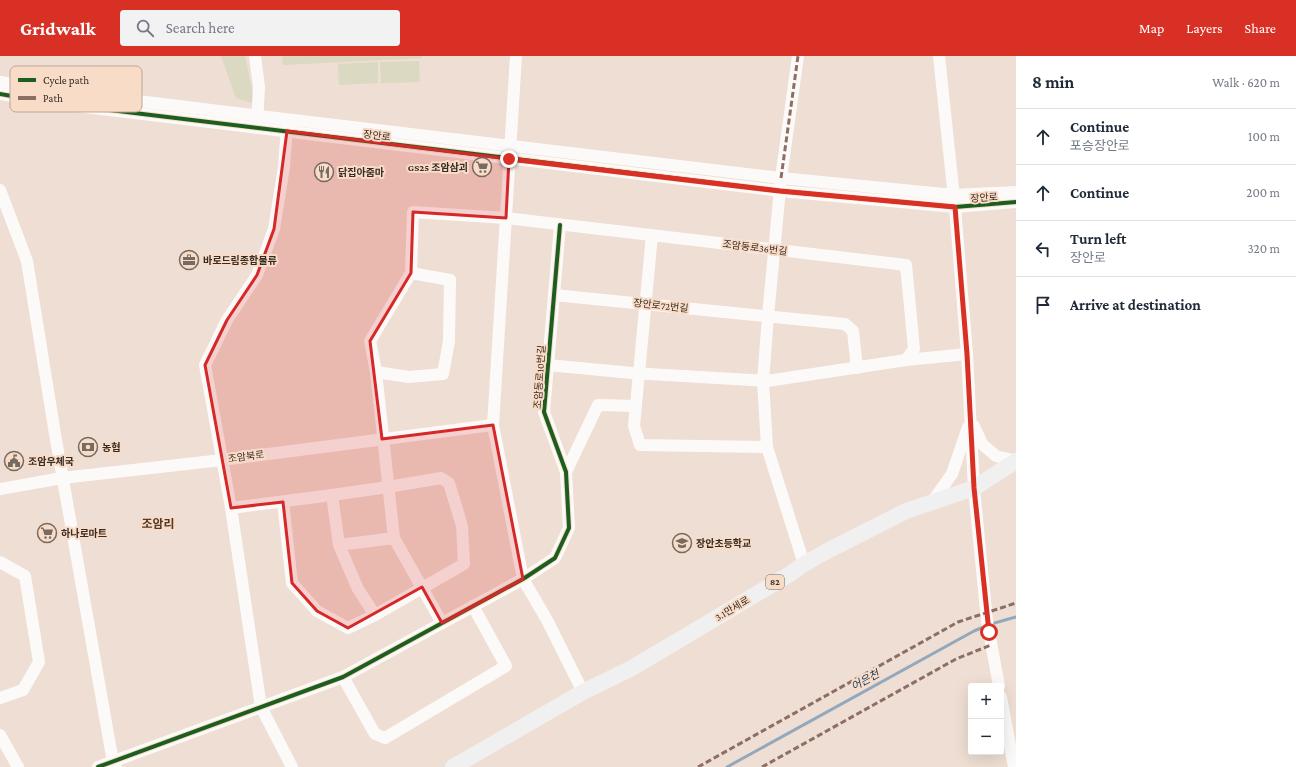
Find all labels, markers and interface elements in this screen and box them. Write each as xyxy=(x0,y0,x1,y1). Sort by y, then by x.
search box xyxy=(120,10,400,46)
icon: search xyxy=(134,17,156,39)
text: Gridwalk xyxy=(20,18,96,39)
text: Search here xyxy=(166,20,235,36)
text: Map xyxy=(1139,20,1164,36)
text: Layers xyxy=(1186,20,1223,36)
text: Share xyxy=(1245,20,1276,36)
legend xyxy=(10,66,142,112)
text: 8 min xyxy=(1032,73,1074,92)
text: Cycle path xyxy=(43,74,89,87)
text: Walk · 620 m xyxy=(1212,75,1280,90)
text: Path xyxy=(43,92,63,104)
text: Continue xyxy=(1070,119,1129,135)
icon: ahead xyxy=(1032,126,1054,148)
street label: 장안로 xyxy=(363,128,391,143)
text: 100 m xyxy=(1248,129,1280,144)
text: 포승장안로 xyxy=(1070,138,1130,153)
route end xyxy=(500,150,518,168)
supermarket icon: GS25 조암삼괴 xyxy=(471,156,493,178)
restaurant icon: 닭집아줌마 xyxy=(313,161,335,183)
place label: GS25 조암삼괴 xyxy=(408,162,468,173)
place label: 닭집아줌마 xyxy=(338,167,384,178)
icon: ahead xyxy=(1032,182,1054,204)
text: Continue xyxy=(1070,185,1129,201)
text: 200 m xyxy=(1246,185,1280,200)
street label: 장안로 xyxy=(970,191,998,204)
text: Turn left xyxy=(1070,231,1126,247)
street label: 조암동로36번길 xyxy=(722,238,788,257)
icon: left xyxy=(1032,238,1054,260)
text: 320 m xyxy=(1247,241,1280,256)
office icon: 바로드림종합물류 xyxy=(178,249,200,271)
text: 장안로 xyxy=(1070,250,1106,265)
place label: 바로드림종합물류 xyxy=(203,254,277,266)
icon: arrive xyxy=(1032,294,1054,316)
street label: 장안로72번길 xyxy=(633,297,689,314)
text: Arrive at destination xyxy=(1070,297,1201,313)
street label: 조암동로10번길 xyxy=(532,345,547,409)
bank icon: 농협 xyxy=(77,436,99,458)
place label: 농협 xyxy=(102,442,120,453)
street label: 조암북로 xyxy=(227,449,265,464)
public building icon: 조암우체국 xyxy=(3,450,25,472)
place label: 조암우체국 xyxy=(28,456,74,467)
district label: 조암리 xyxy=(141,517,175,531)
supermarket icon: 하나로마트 xyxy=(36,522,58,544)
place label: 하나로마트 xyxy=(61,528,107,539)
school or university icon: 장안초등학교 xyxy=(671,532,693,554)
place label: 장안초등학교 xyxy=(696,537,751,549)
road number: 82 xyxy=(766,575,784,589)
street label: 3.1만세로 xyxy=(713,594,751,623)
route start xyxy=(980,623,998,641)
water label: 어은천 xyxy=(849,666,883,693)
map controls xyxy=(968,683,1004,755)
button: + xyxy=(968,683,1004,719)
button: − xyxy=(968,719,1004,755)

